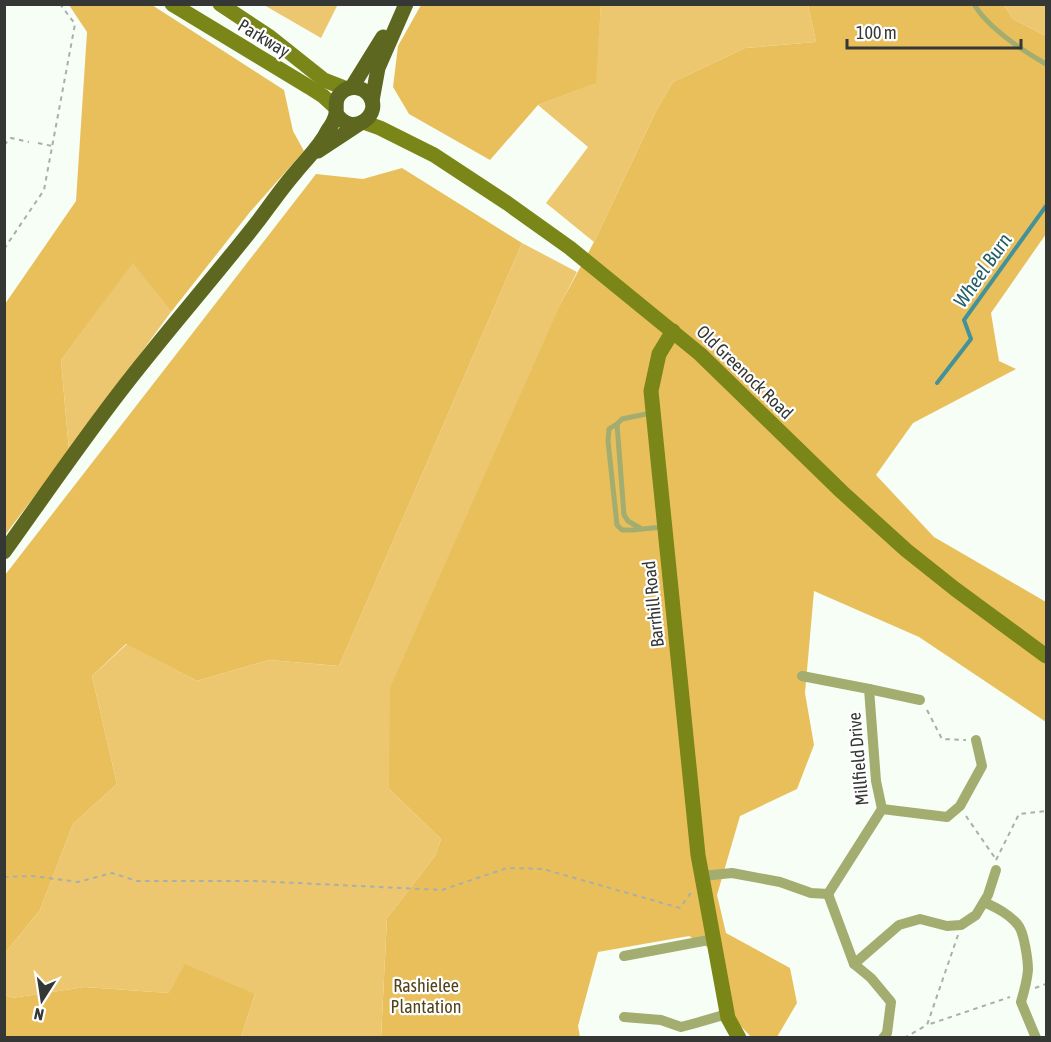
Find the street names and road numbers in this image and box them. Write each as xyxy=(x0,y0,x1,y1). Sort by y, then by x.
street label: Parkway xyxy=(234,14,294,62)
street label: Old Greenock Road xyxy=(692,321,798,423)
street label: Barrhill Road xyxy=(638,560,668,648)
street label: Millfield Drive xyxy=(843,711,873,807)

